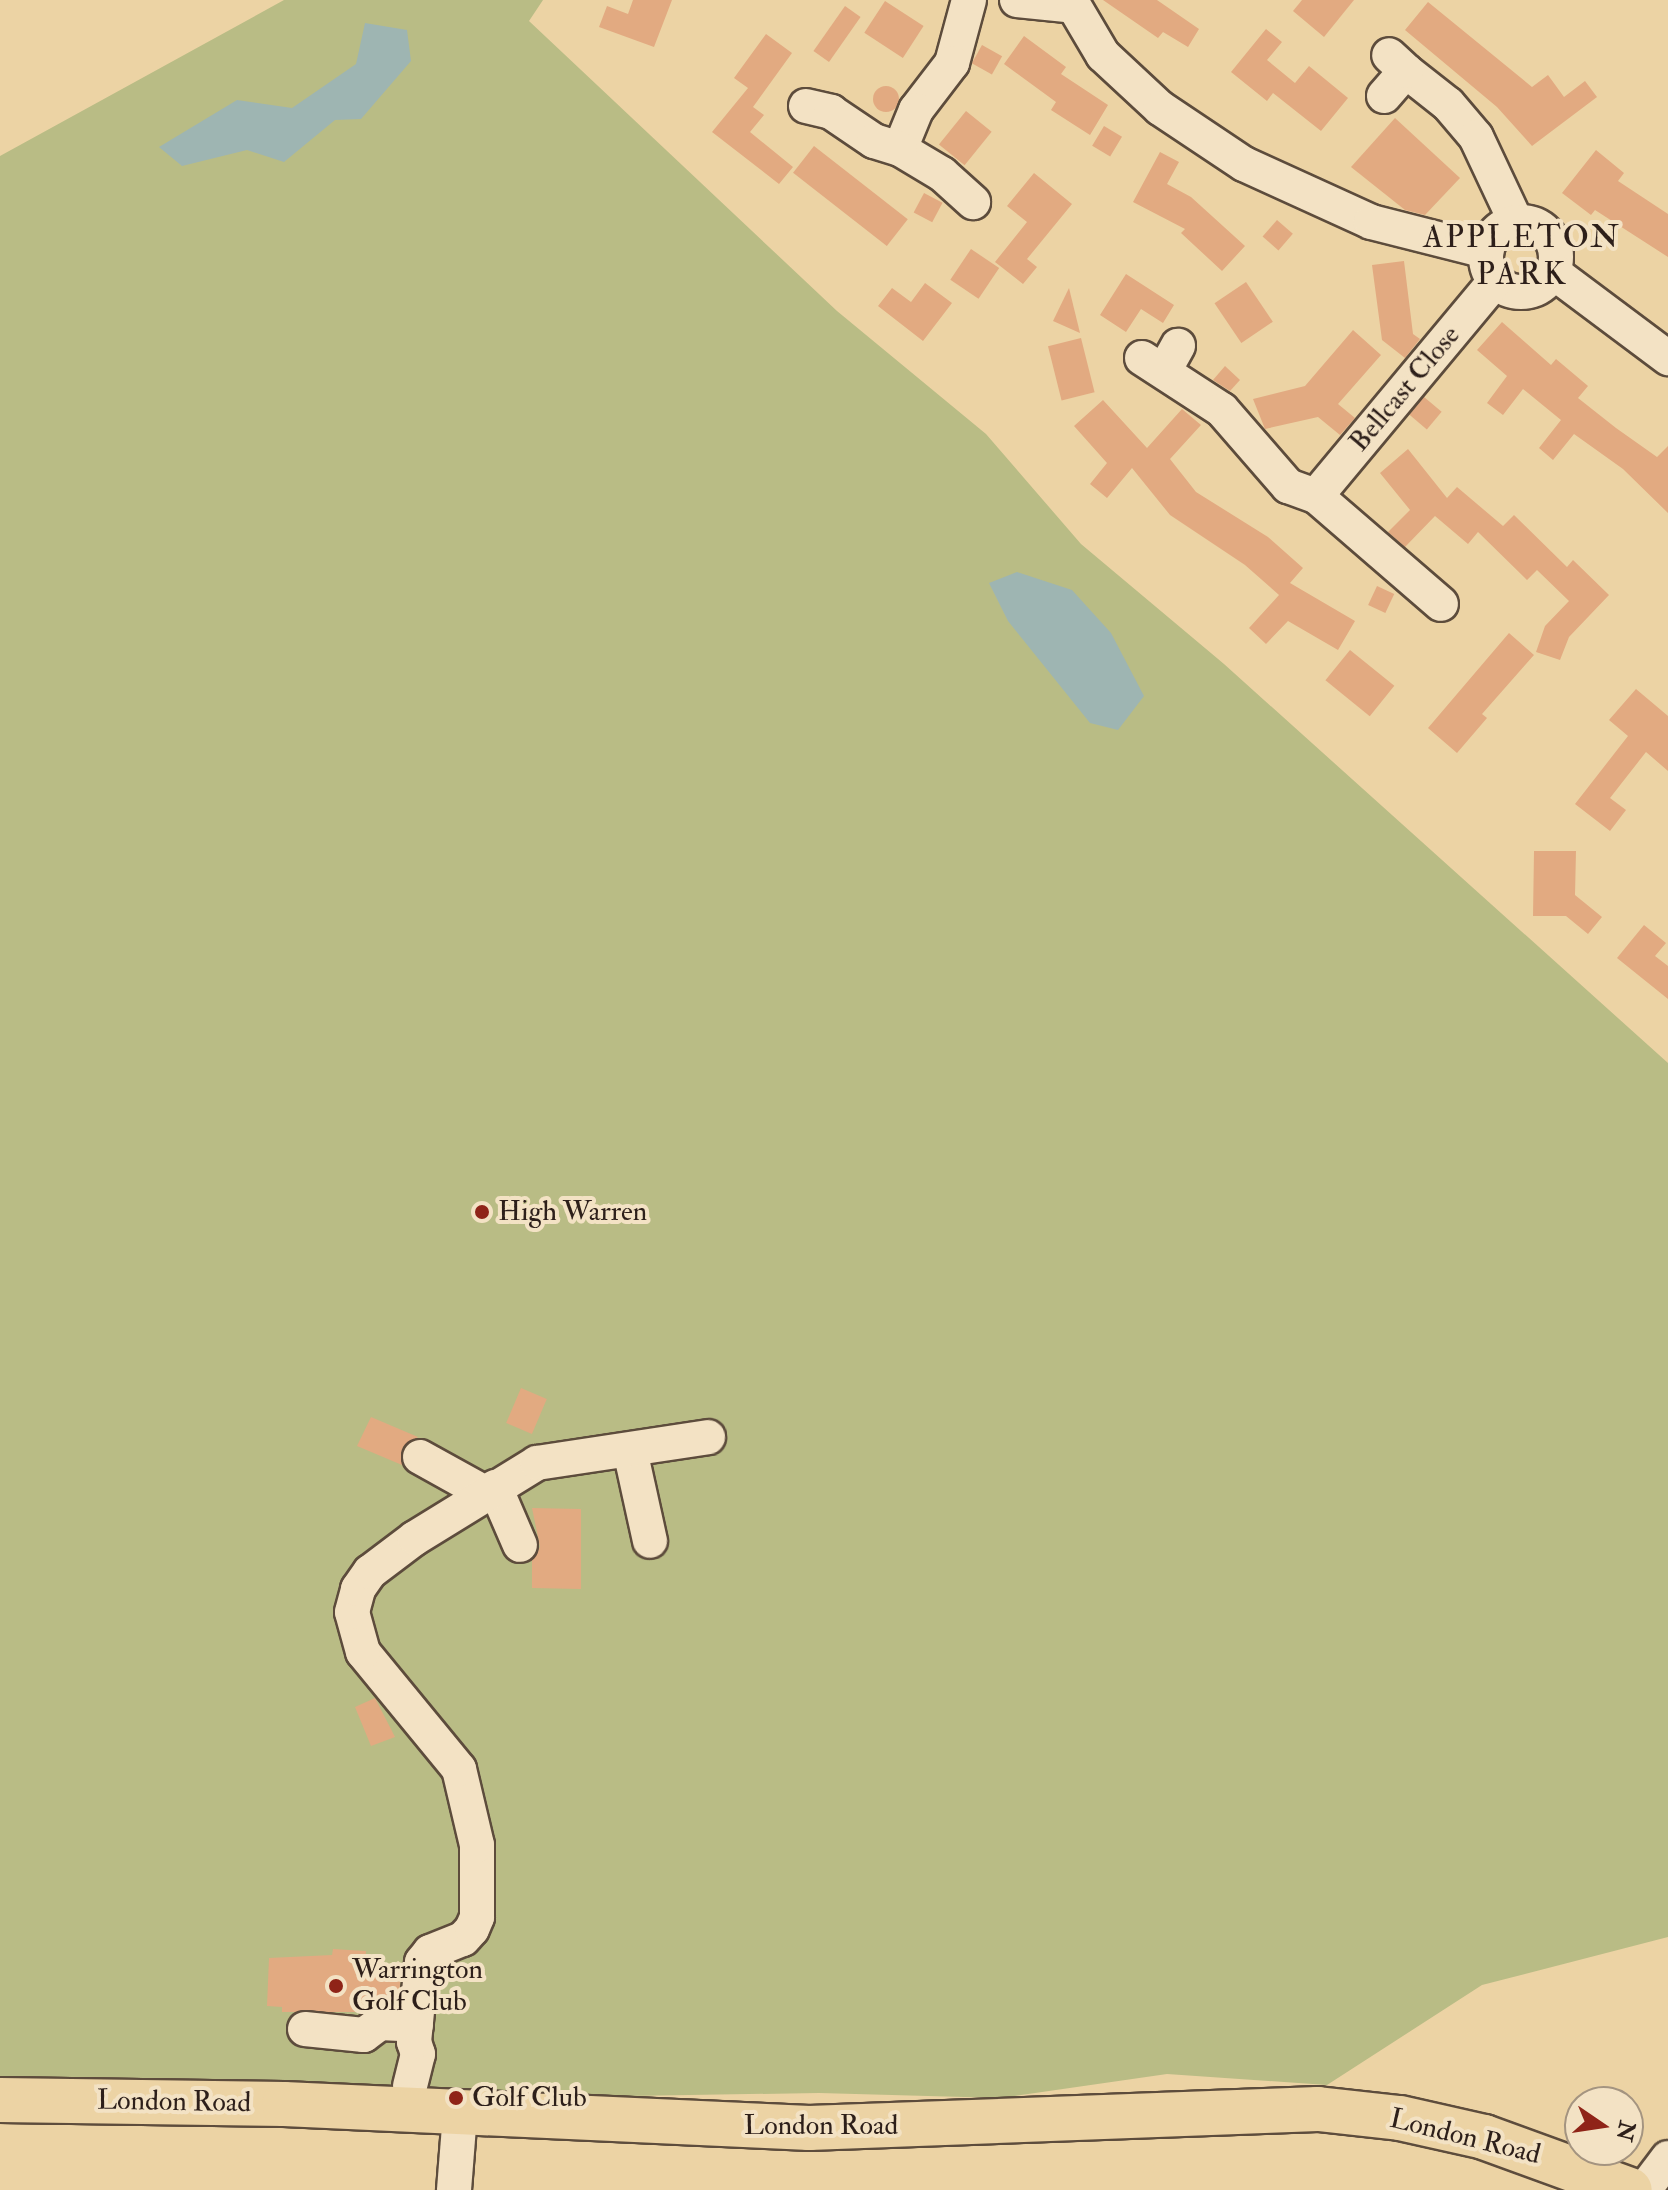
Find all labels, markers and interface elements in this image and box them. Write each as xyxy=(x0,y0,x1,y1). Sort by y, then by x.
district label: APPLETON PARK xyxy=(1423,219,1621,294)
street label: Bellcast Close xyxy=(1343,319,1467,459)
place label: High Warren xyxy=(498,1195,647,1229)
marker: High Warren xyxy=(473,1203,491,1221)
place label: Warrington Golf Club xyxy=(352,1953,483,2019)
marker: Warrington Golf Club xyxy=(327,1977,345,1995)
place label: Golf Club xyxy=(472,2081,587,2115)
street label: London Road xyxy=(97,2084,251,2120)
north arrow xyxy=(1564,2086,1644,2166)
marker: Golf Club xyxy=(447,2089,465,2107)
street label: London Road xyxy=(1386,2102,1544,2172)
street label: London Road xyxy=(744,2109,898,2143)
text: N xyxy=(1610,2118,1641,2144)

